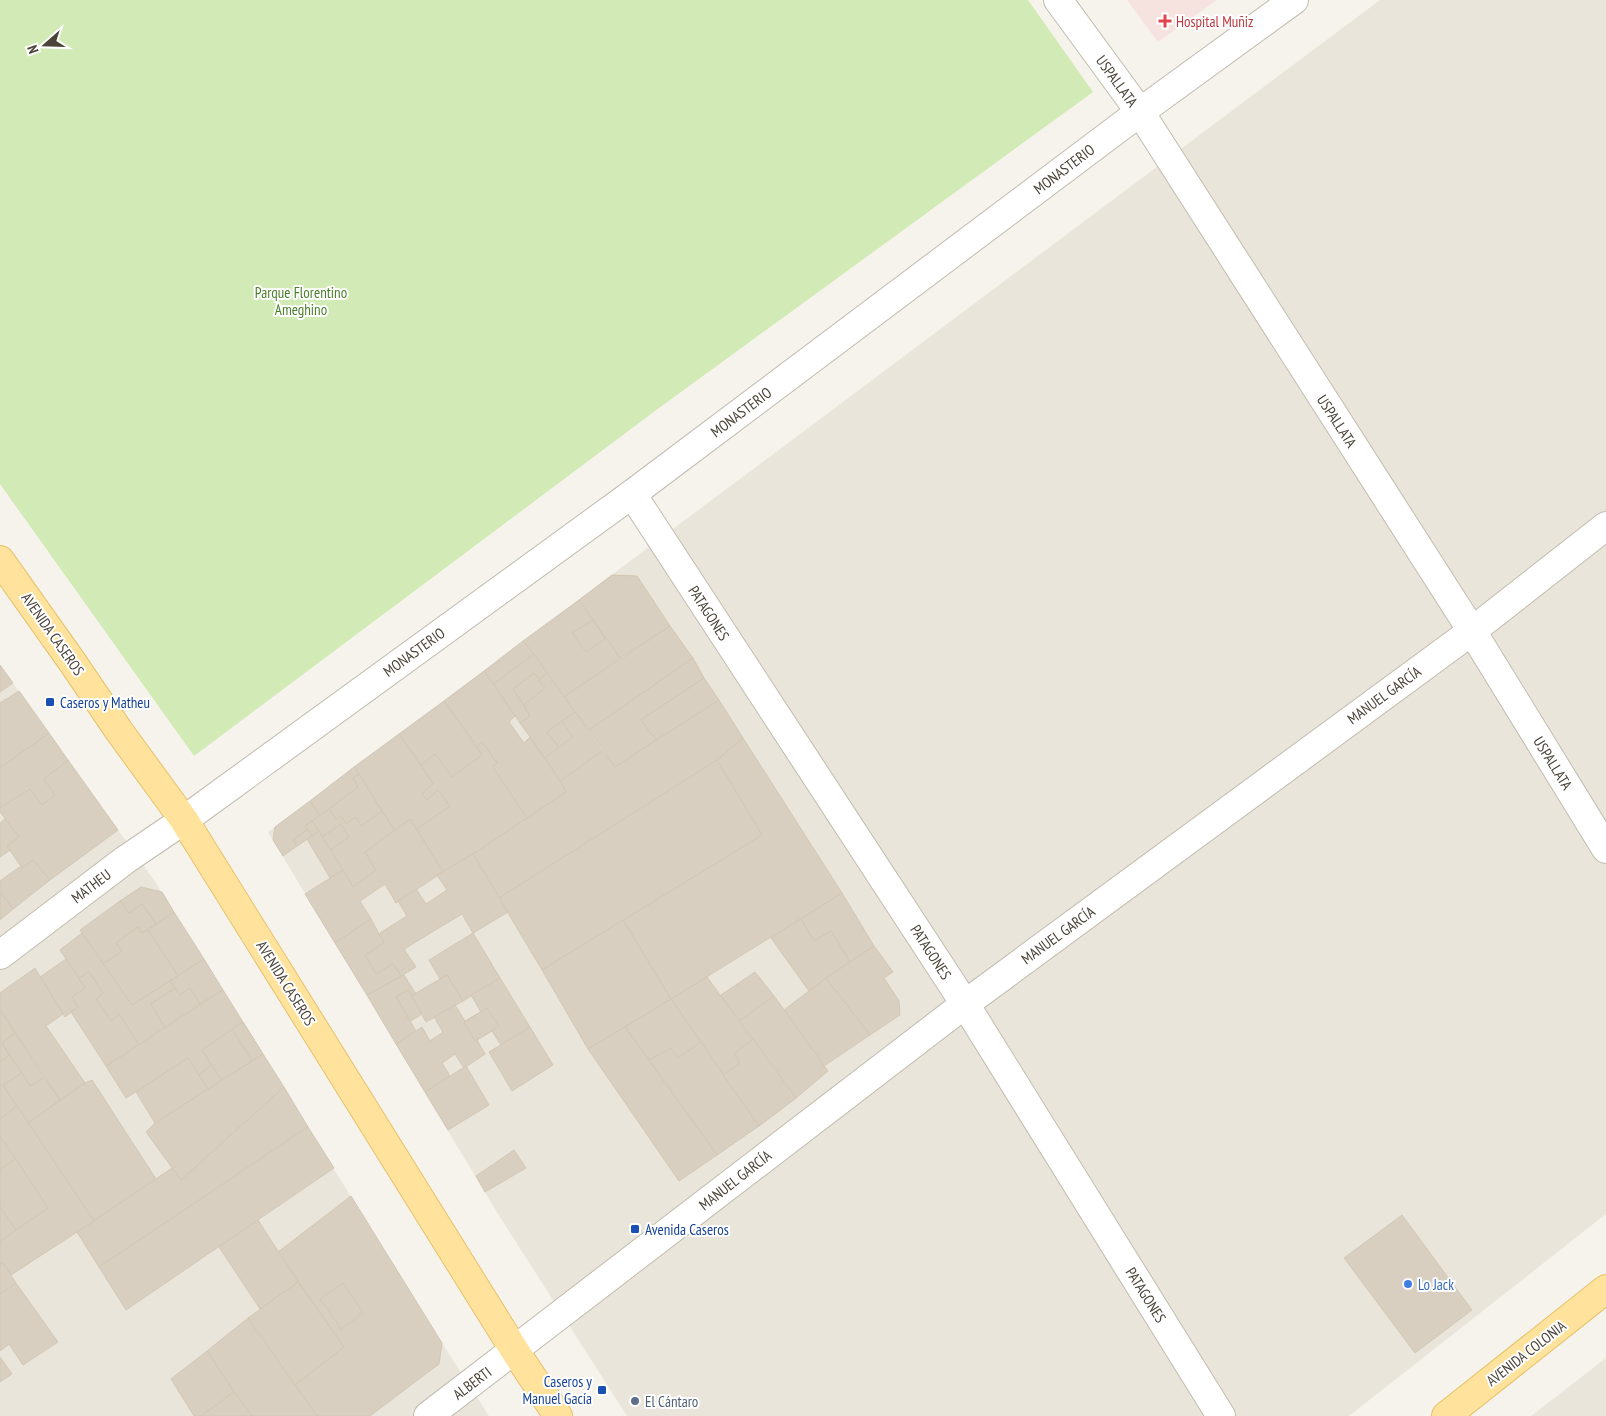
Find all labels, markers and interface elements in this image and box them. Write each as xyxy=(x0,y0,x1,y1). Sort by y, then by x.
place label: Hospital Muñiz xyxy=(1176,12,1253,31)
marker: Hospital Muñiz xyxy=(1158,14,1172,28)
north arrow xyxy=(20,20,70,70)
text: N xyxy=(23,43,43,56)
street label: USPALLATA xyxy=(1092,52,1143,111)
street label: MONASTERIO xyxy=(1030,140,1098,198)
park label: Parque Florentino Ameghino xyxy=(255,283,347,319)
street label: MONASTERIO xyxy=(707,383,775,441)
street label: USPALLATA xyxy=(1313,391,1362,452)
street label: PATAGONES xyxy=(684,582,734,644)
street label: AVENIDA CASEROS xyxy=(17,589,89,679)
street label: MONASTERIO xyxy=(380,623,448,681)
street label: MANUEL GARCÍA xyxy=(1343,661,1425,728)
place label: Caseros y Matheu xyxy=(60,693,150,712)
marker: Caseros y Matheu xyxy=(44,696,56,708)
street label: USPALLATA xyxy=(1529,733,1577,794)
street label: MATHEU xyxy=(67,865,115,907)
street label: MANUEL GARCÍA xyxy=(1017,901,1099,968)
street label: PATAGONES xyxy=(906,921,956,983)
street label: AVENIDA CASEROS xyxy=(252,937,320,1029)
street label: MANUEL GARCÍA xyxy=(695,1145,776,1214)
place label: Avenida Caseros xyxy=(645,1220,729,1239)
marker: Avenida Caseros xyxy=(629,1223,641,1235)
street label: PATAGONES xyxy=(1122,1264,1170,1326)
place label: Lo Jack xyxy=(1418,1275,1454,1294)
marker: Lo Jack xyxy=(1402,1278,1414,1290)
street label: AVENIDA COLONIA xyxy=(1482,1315,1570,1390)
street label: ALBERTI xyxy=(449,1362,495,1404)
place label: Caseros y Manuel Gacía xyxy=(523,1372,592,1408)
marker: Caseros y Manuel Gacía xyxy=(596,1384,608,1396)
place label: El Cántaro xyxy=(645,1392,698,1411)
marker: El Cántaro xyxy=(629,1395,641,1407)

